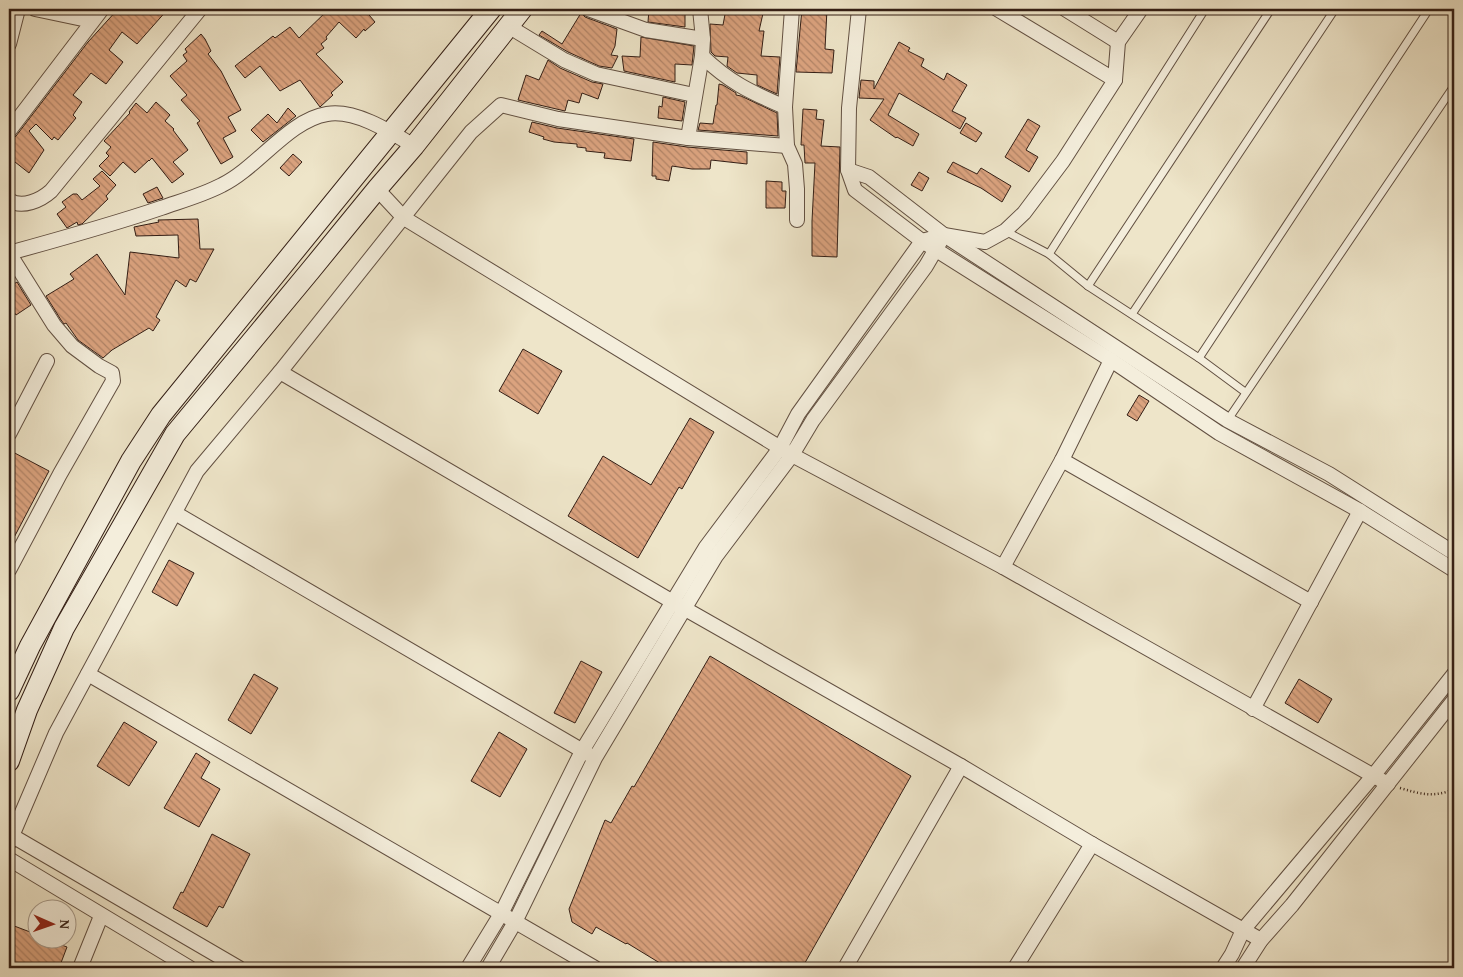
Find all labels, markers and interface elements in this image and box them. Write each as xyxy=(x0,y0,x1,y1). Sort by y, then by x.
north arrow xyxy=(28,900,78,950)
text: N xyxy=(55,919,75,930)

